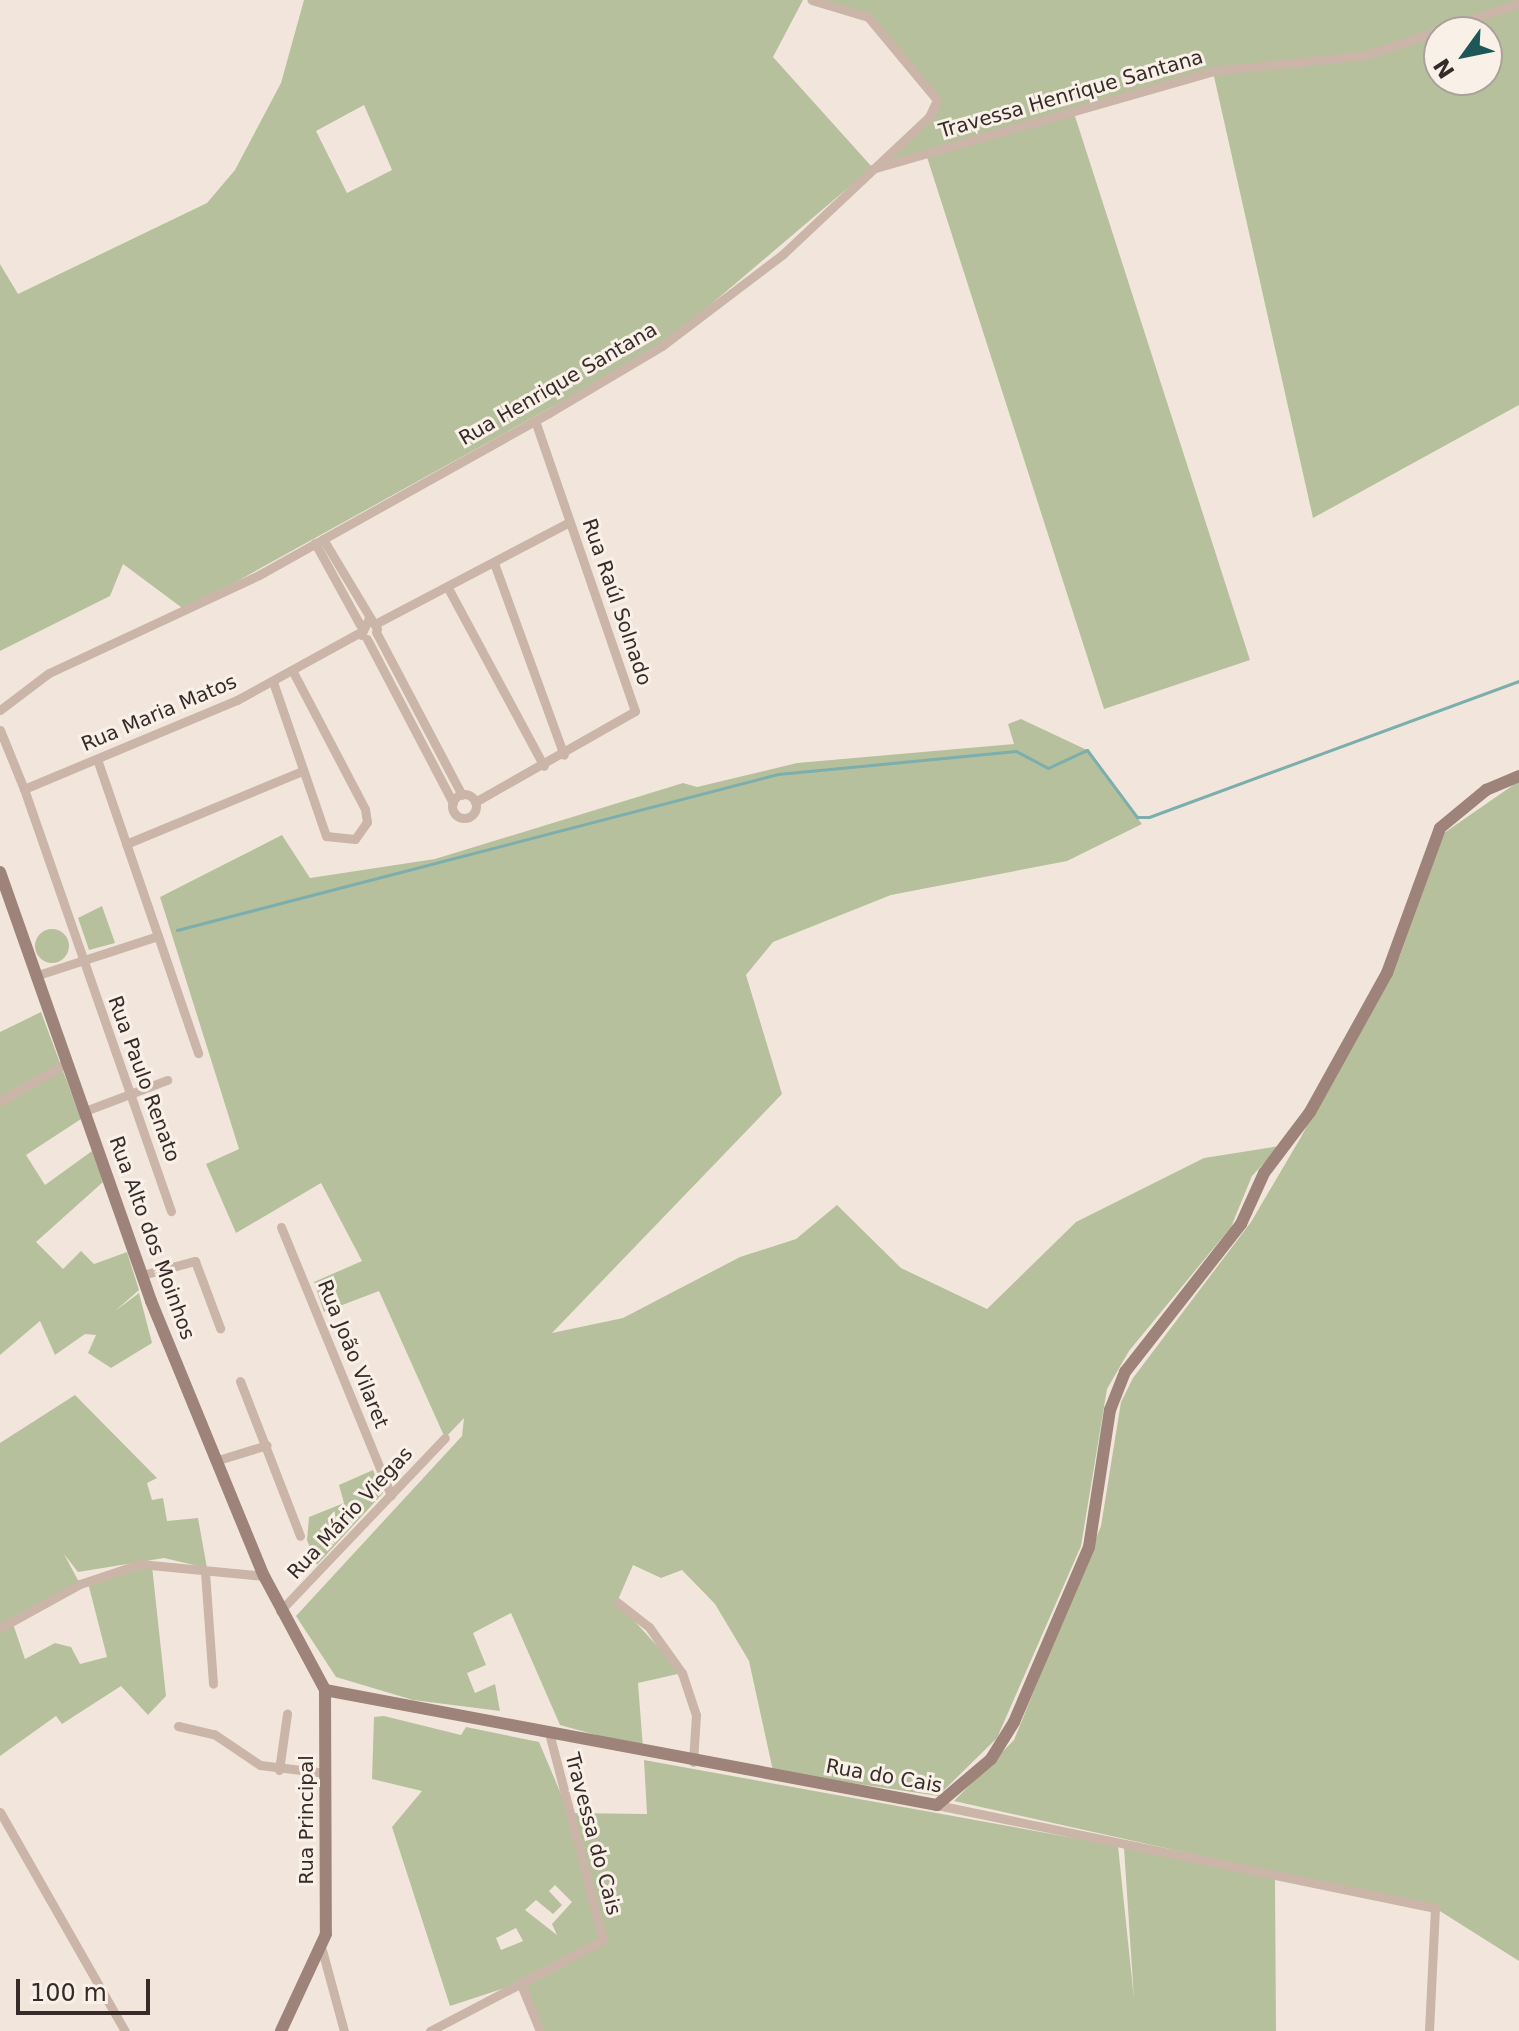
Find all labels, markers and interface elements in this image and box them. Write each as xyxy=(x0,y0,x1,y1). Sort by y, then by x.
north arrow xyxy=(1423,16,1503,96)
street label: Travessa Henrique Santana xyxy=(936,45,1206,143)
text: N xyxy=(1429,54,1460,83)
street label: Rua Henrique Santana xyxy=(455,317,661,451)
street label: Rua Raúl Solnado xyxy=(577,515,657,689)
street label: Rua Maria Matos xyxy=(78,669,240,757)
street label: Rua Paulo Renato xyxy=(103,993,185,1165)
street label: Rua Alto dos Moinhos xyxy=(104,1133,200,1343)
street label: Rua João Vilaret xyxy=(312,1276,394,1432)
street label: Rua Mário Viegas xyxy=(282,1442,418,1584)
street label: Travessa do Cais xyxy=(560,1750,626,1918)
street label: Rua do Cais xyxy=(824,1754,944,1798)
street label: Rua Principal xyxy=(294,1755,318,1885)
scale bar xyxy=(20,1963,154,2013)
text: 100 m xyxy=(30,1979,107,2007)

